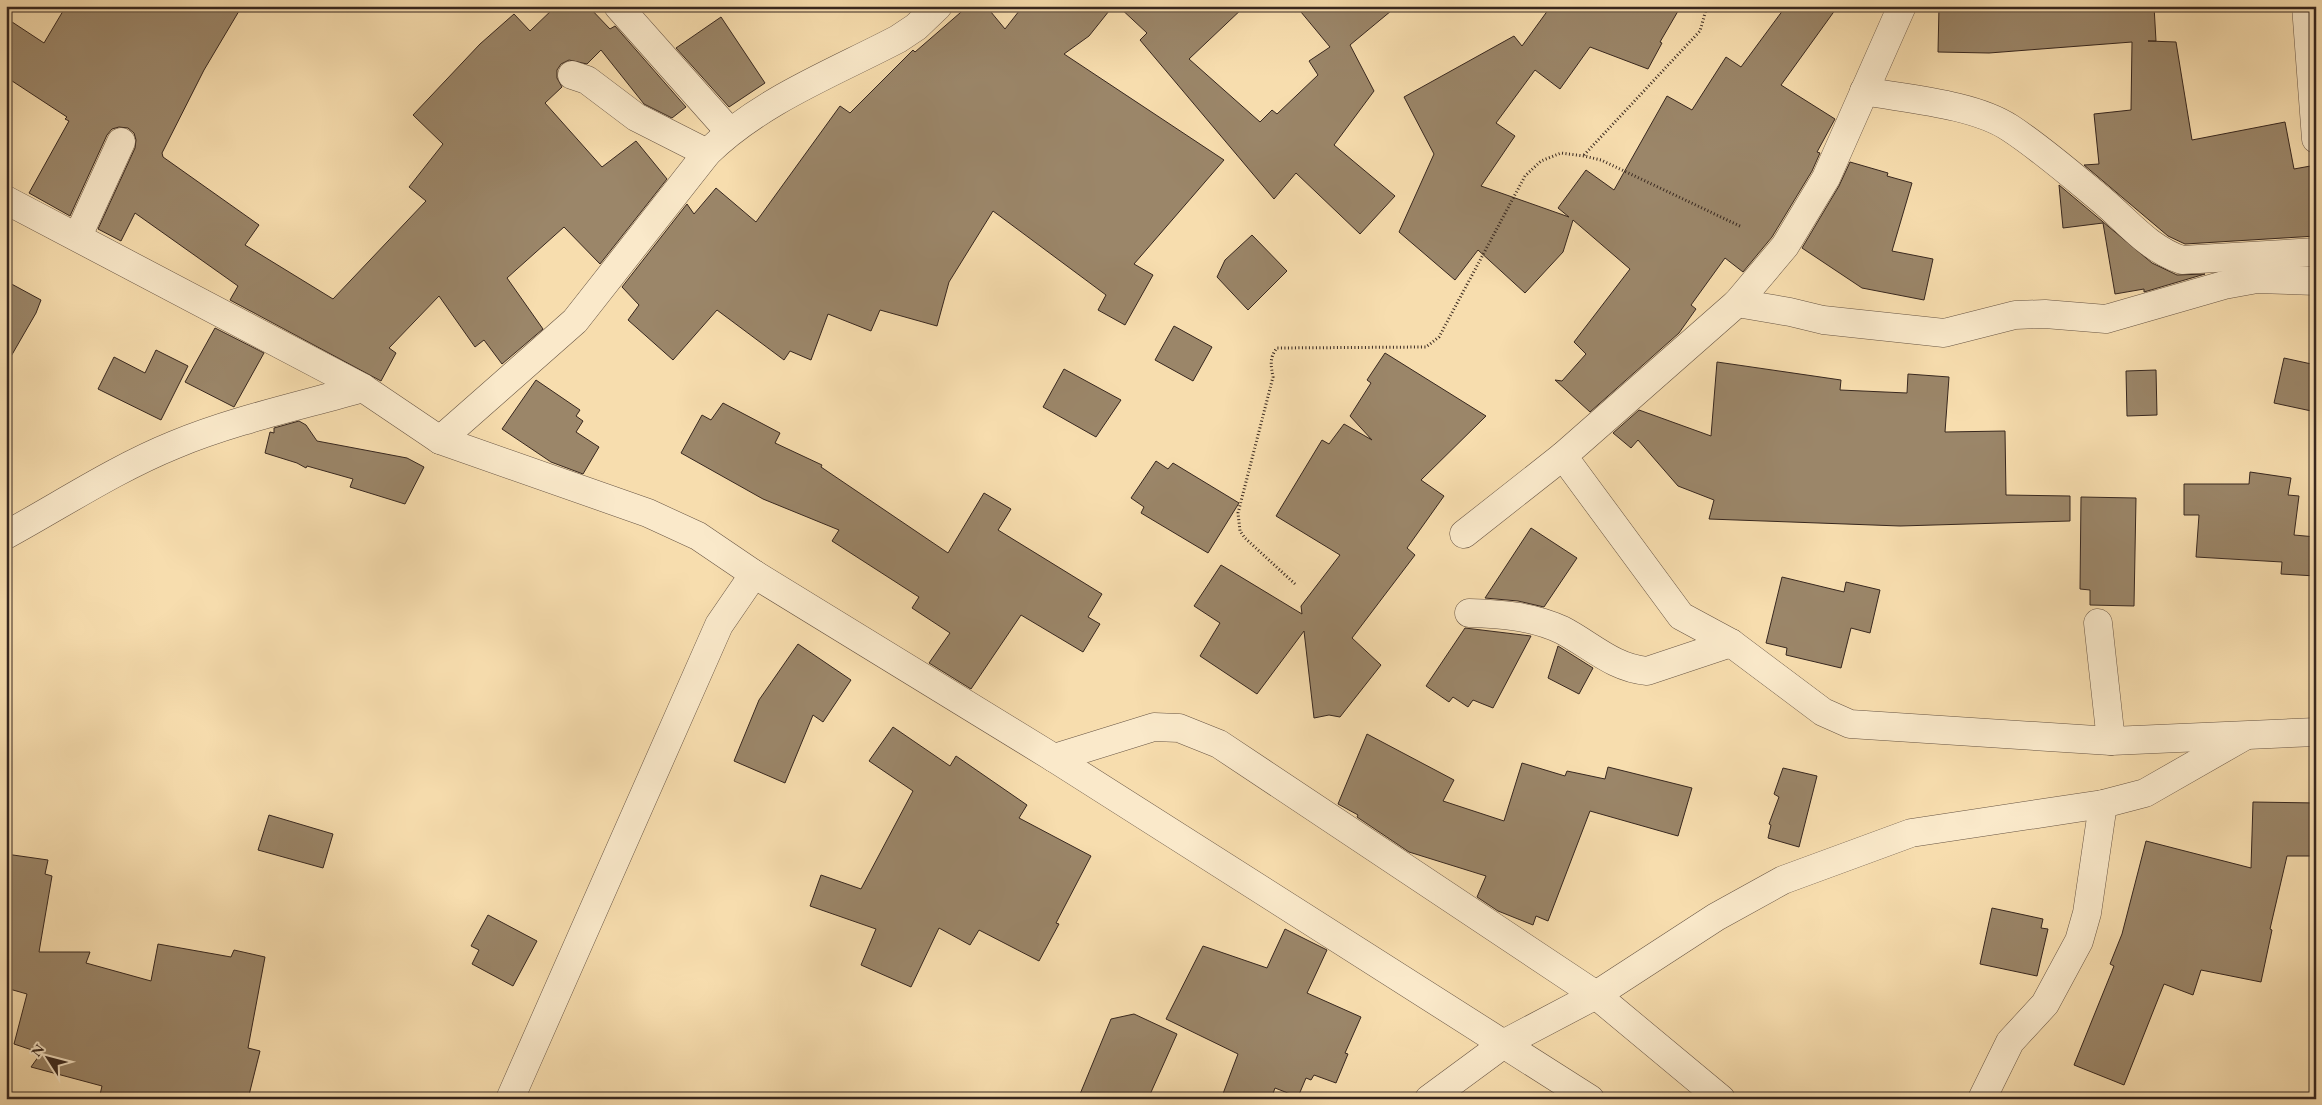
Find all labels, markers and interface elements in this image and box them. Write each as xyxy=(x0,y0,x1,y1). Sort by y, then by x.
north arrow xyxy=(22,1032,72,1082)
text: N xyxy=(27,1040,48,1060)

